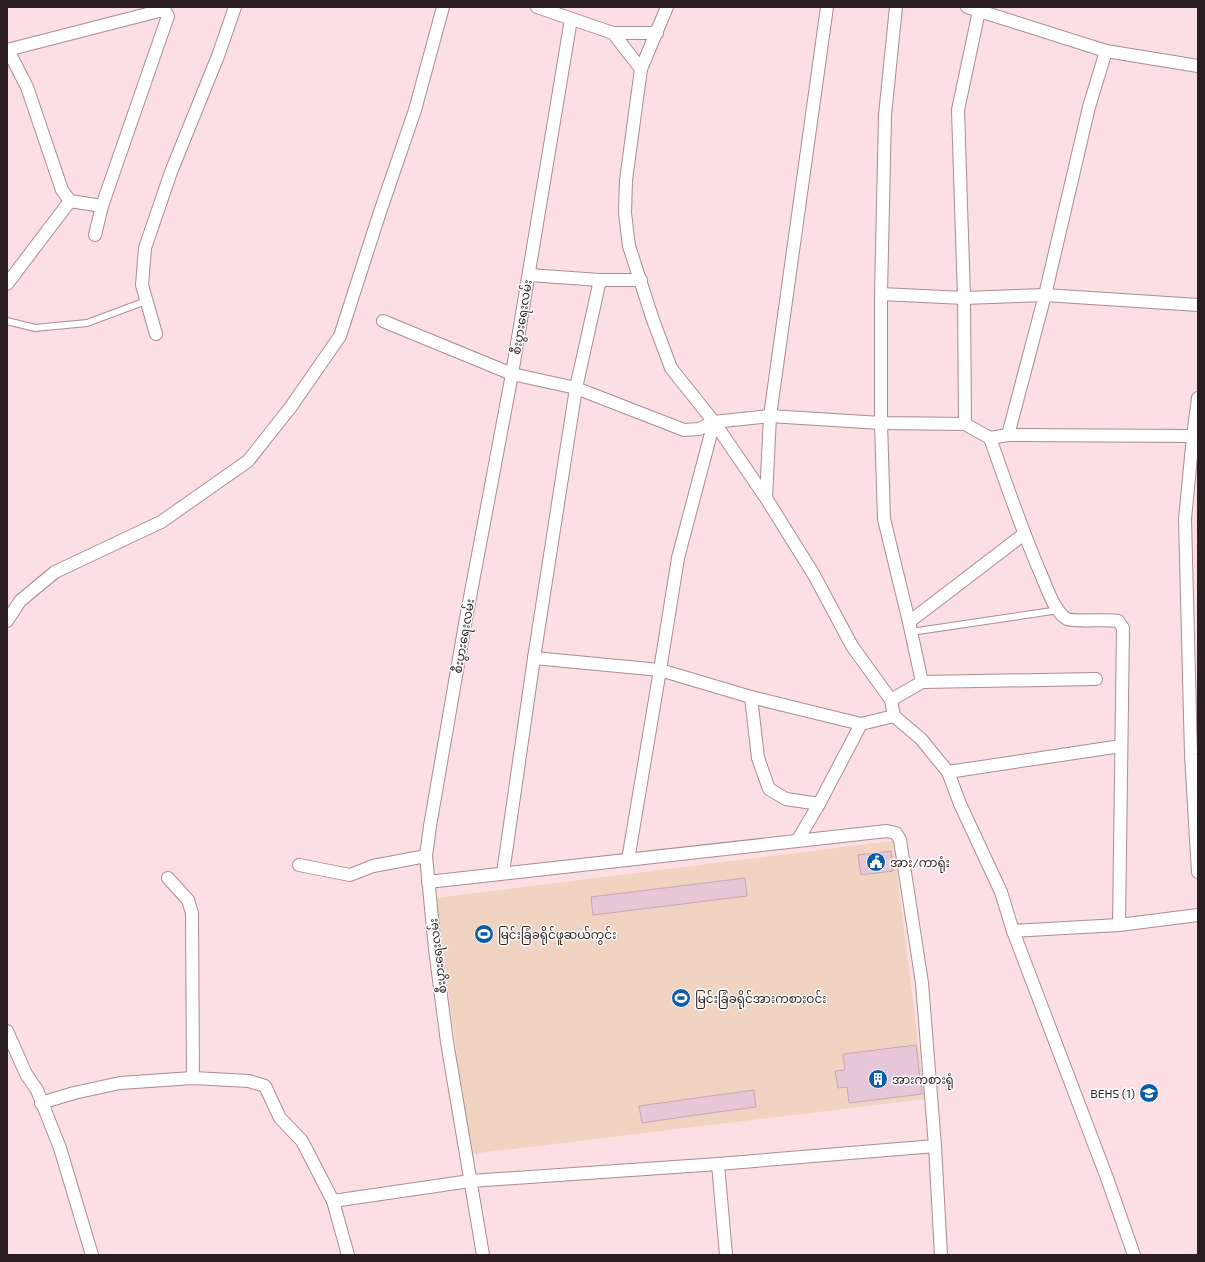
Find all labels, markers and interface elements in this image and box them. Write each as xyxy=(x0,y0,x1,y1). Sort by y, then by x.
street label: စီးပွားရေးလမ်း xyxy=(507,278,538,356)
street label: စီးပွားရေးလမ်း xyxy=(449,597,480,675)
public building icon: အား/ကာရုံး xyxy=(865,851,887,873)
place label: အား/ကာရုံး xyxy=(890,855,950,873)
street label: စီးပွားရေးလမ်း xyxy=(424,917,453,994)
sports icon: မြင်းခြံခရိုင်ဖူဆယ်ကွင်း xyxy=(473,923,495,945)
place label: မြင်းခြံခရိုင်ဖူဆယ်ကွင်း xyxy=(498,926,616,945)
sports icon: မြင်းခြံခရိုင်အားကစားဝင်း xyxy=(670,987,692,1009)
place label: မြင်းခြံခရိုင်အားကစားဝင်း xyxy=(695,990,826,1009)
building icon: အားကစားရုံ xyxy=(867,1068,889,1090)
place label: အားကစားရုံ xyxy=(892,1072,954,1090)
school or university icon: BEHS (1) xyxy=(1138,1082,1160,1104)
place label: BEHS (1) xyxy=(1090,1086,1135,1100)

